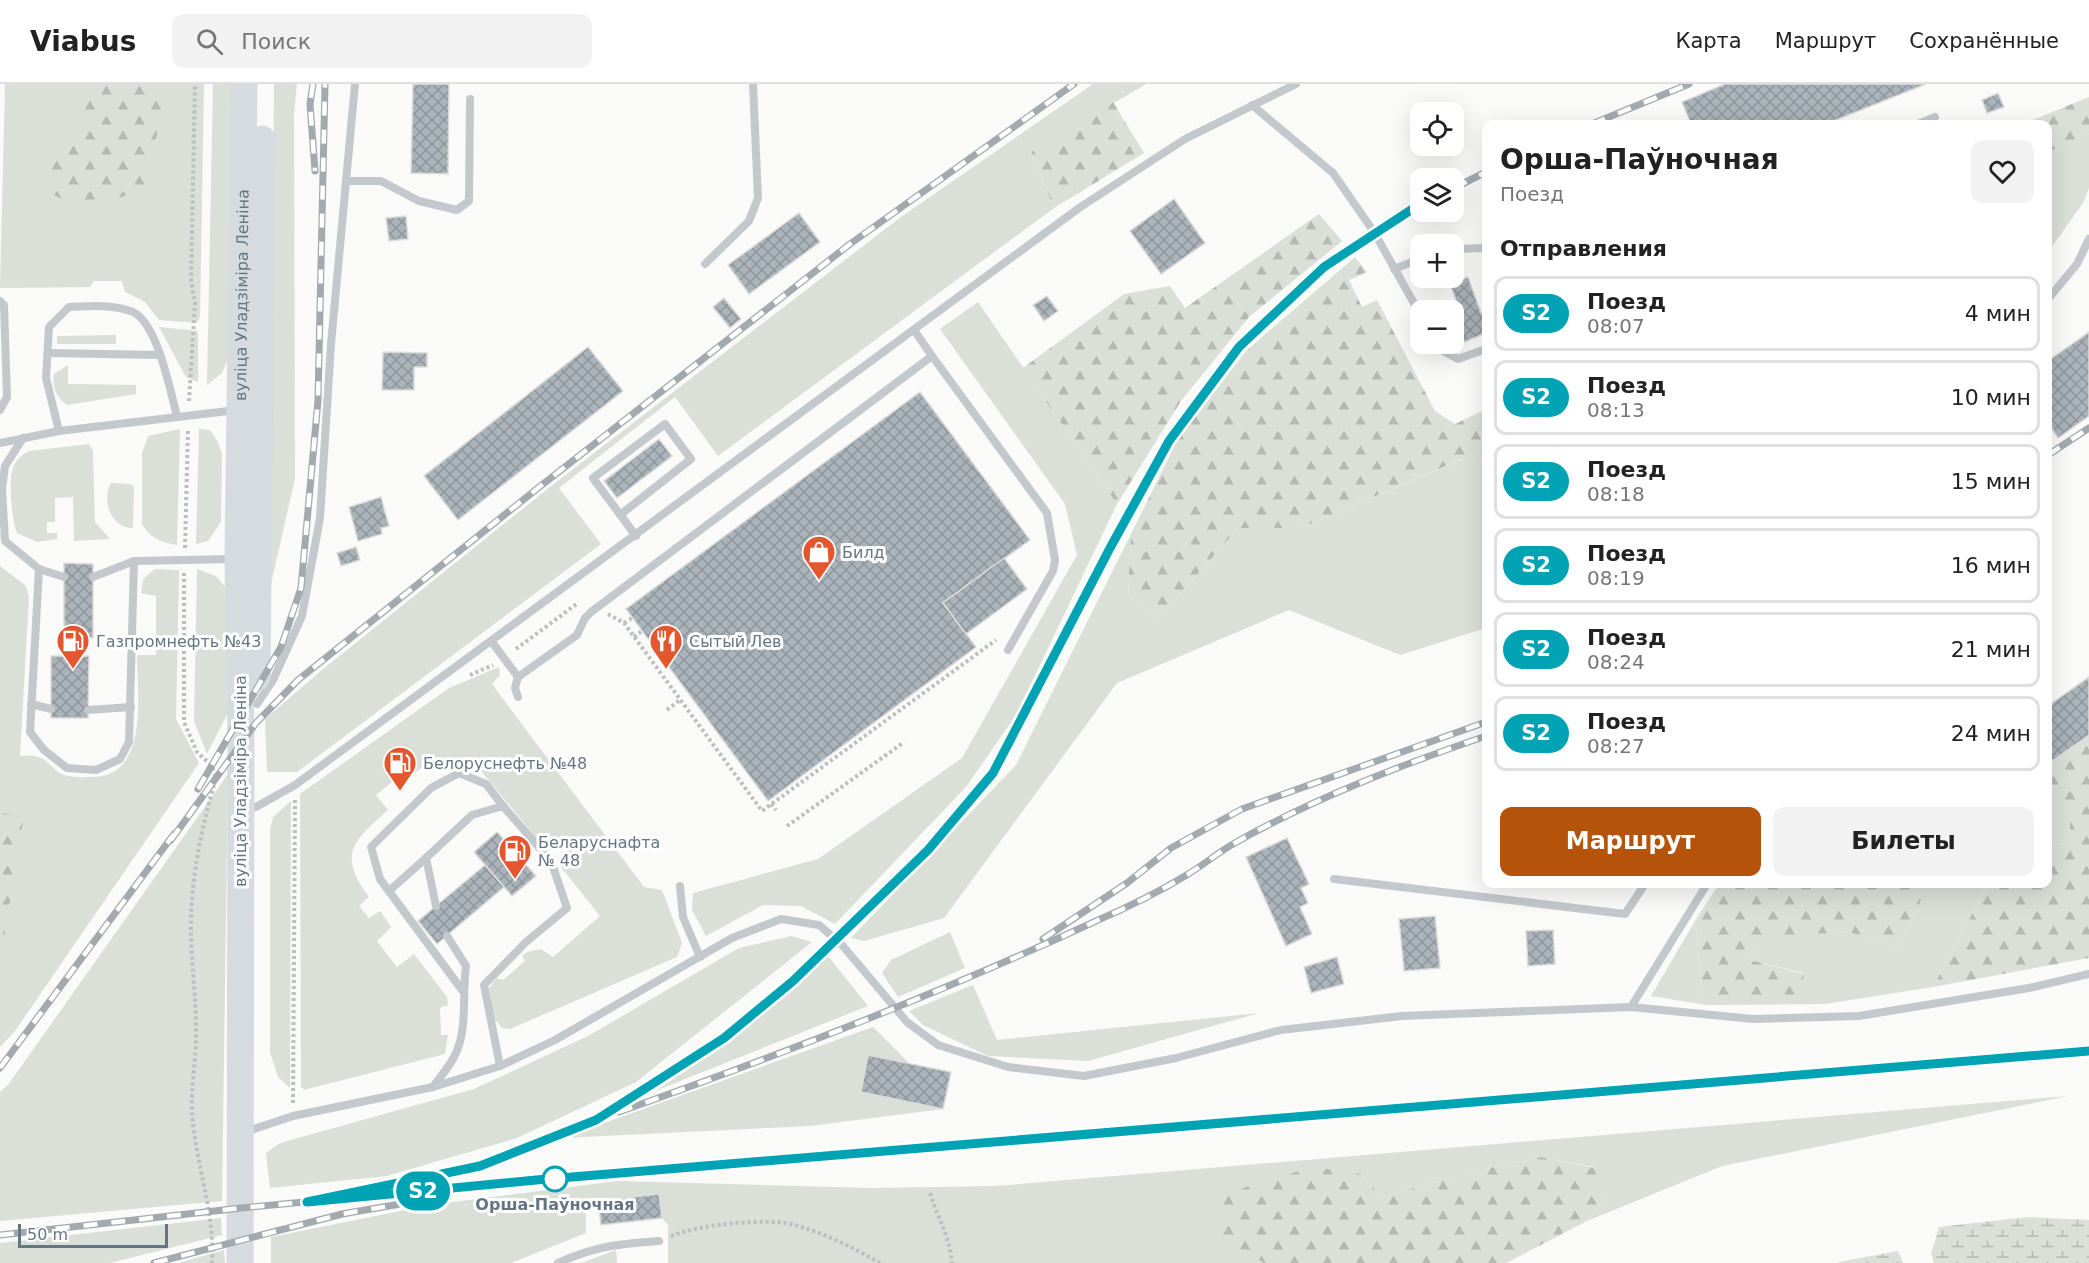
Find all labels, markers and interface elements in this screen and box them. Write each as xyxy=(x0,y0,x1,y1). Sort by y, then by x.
search box xyxy=(172,14,592,68)
text: Viabus xyxy=(30,25,136,58)
icon: search xyxy=(193,25,226,58)
text: Поиск xyxy=(241,29,311,54)
text: Карта xyxy=(1676,29,1742,53)
text: Маршрут xyxy=(1775,29,1876,53)
text: Сохранённые xyxy=(1909,29,2059,53)
map controls xyxy=(1410,102,1464,354)
button: locate xyxy=(1410,102,1464,156)
button: heart xyxy=(1971,140,2034,203)
text: Орша-Паўночная xyxy=(1500,143,1779,176)
button: layers xyxy=(1410,168,1464,222)
text: Поезд xyxy=(1500,182,1564,206)
street label: вуліца Уладзіміра Леніна xyxy=(231,189,253,401)
button: + xyxy=(1410,234,1464,288)
text: Отправления xyxy=(1500,236,1667,261)
text: Поезд xyxy=(1587,289,1666,314)
button: − xyxy=(1410,300,1464,354)
text: S2 xyxy=(1521,301,1551,325)
text: 4 мин xyxy=(1965,301,2031,326)
text: 08:07 xyxy=(1587,314,1645,338)
text: Поезд xyxy=(1587,373,1666,398)
text: S2 xyxy=(1521,385,1551,409)
text: 10 мин xyxy=(1951,385,2031,410)
text: 08:13 xyxy=(1587,398,1645,422)
text: Поезд xyxy=(1587,457,1666,482)
text: S2 xyxy=(1521,469,1551,493)
text: 15 мин xyxy=(1951,469,2031,494)
text: 08:18 xyxy=(1587,482,1645,506)
shop icon: Билд xyxy=(801,534,837,581)
text: Поезд xyxy=(1587,541,1666,566)
place label: Билд xyxy=(842,543,885,562)
text: S2 xyxy=(1521,553,1551,577)
text: 16 мин xyxy=(1951,553,2031,578)
text: 08:19 xyxy=(1587,566,1645,590)
fuel station icon: Газпромнефть №43 xyxy=(55,623,91,670)
restaurant icon: Сытый Лев xyxy=(648,623,684,670)
text: Поезд xyxy=(1587,625,1666,650)
place label: Газпромнефть №43 xyxy=(96,632,261,651)
place label: Сытый Лев xyxy=(689,632,782,651)
text: S2 xyxy=(1521,637,1551,661)
text: 21 мин xyxy=(1951,637,2031,662)
text: 08:24 xyxy=(1587,650,1645,674)
street label: вуліца Уладзіміра Леніна xyxy=(231,675,250,887)
text: Поезд xyxy=(1587,709,1666,734)
text: S2 xyxy=(1521,721,1551,745)
text: 24 мин xyxy=(1951,721,2031,746)
text: 08:27 xyxy=(1587,734,1645,758)
fuel station icon: Белоруснефть №48 xyxy=(382,745,418,792)
place label: Белоруснефть №48 xyxy=(423,754,587,773)
button: Маршрут xyxy=(1500,807,1761,876)
button: Билеты xyxy=(1773,807,2034,876)
fuel station icon: Беларуснафта № 48 xyxy=(497,833,533,880)
place label: Беларуснафта № 48 xyxy=(538,833,660,870)
marker: Орша-Паўночная xyxy=(542,1166,568,1192)
line badge: S2 xyxy=(396,1172,450,1210)
text: S2 xyxy=(408,1179,438,1203)
place label: Орша-Паўночная xyxy=(475,1195,635,1214)
scale bar xyxy=(18,1221,168,1248)
text: 50 m xyxy=(27,1225,68,1244)

